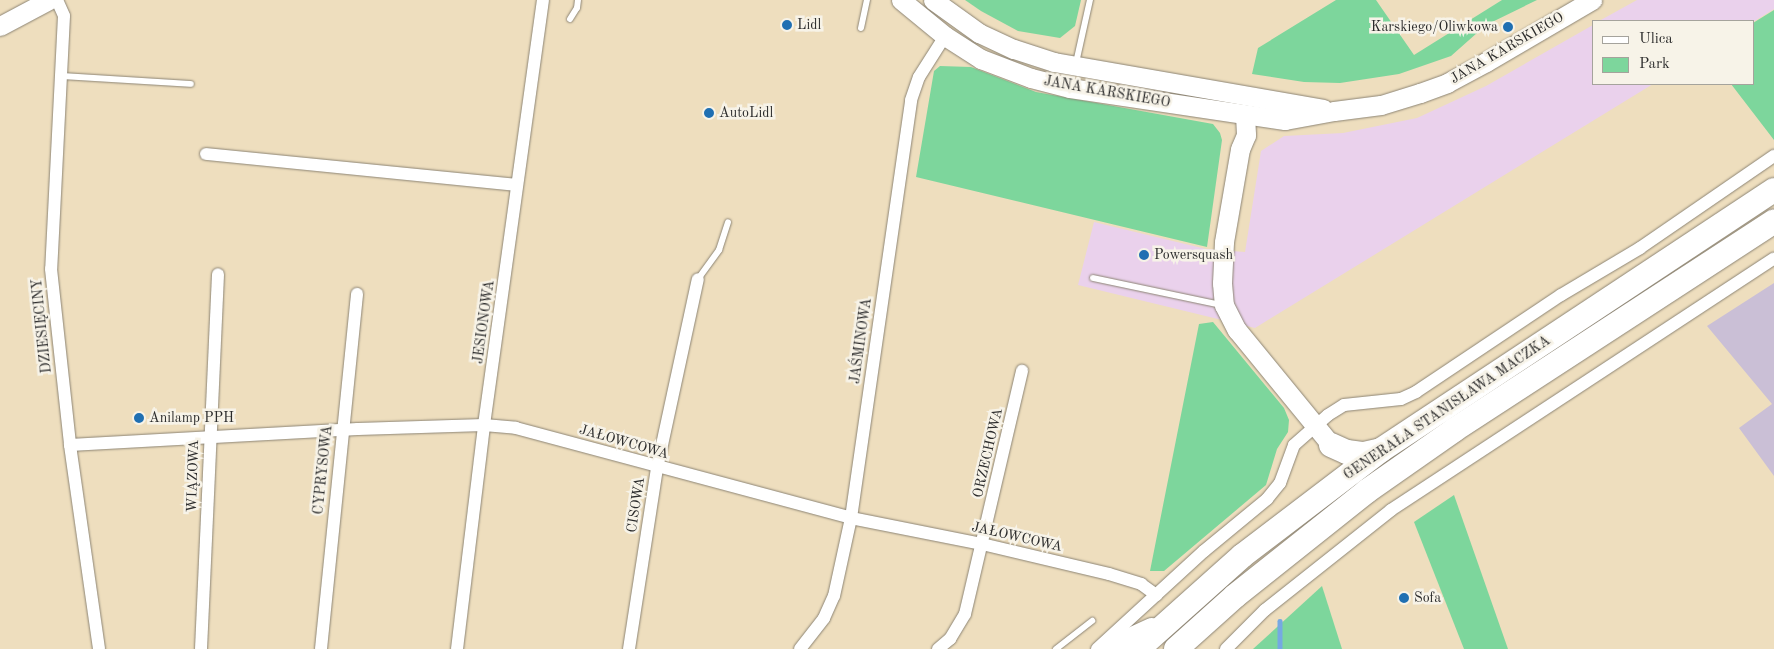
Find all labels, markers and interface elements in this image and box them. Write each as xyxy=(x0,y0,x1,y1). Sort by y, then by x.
street label: JANA KARSKIEGO xyxy=(1447,9,1567,87)
place label: Lidl xyxy=(797,17,821,33)
marker: Lidl xyxy=(781,19,793,31)
place label: Karskiego/Oliwkowa xyxy=(1371,19,1498,35)
legend xyxy=(1592,20,1754,85)
marker: Karskiego/Oliwkowa xyxy=(1502,21,1514,33)
text: Ulica xyxy=(1639,32,1673,47)
text: Park xyxy=(1639,57,1670,72)
street label: JANA KARSKIEGO xyxy=(1043,73,1171,111)
place label: AutoLidl xyxy=(719,105,773,121)
marker: AutoLidl xyxy=(703,107,715,119)
place label: Powersquash xyxy=(1154,247,1233,263)
marker: Powersquash xyxy=(1138,249,1150,261)
street label: DZIESIĘCINY xyxy=(29,278,55,374)
street label: JESIONOWA xyxy=(470,279,498,365)
street label: JAŚMINOWA xyxy=(847,297,875,385)
street label: GENERAŁA STANISŁAWA MACZKA xyxy=(1341,332,1553,484)
street label: ORZECHOWA xyxy=(970,407,1006,499)
place label: Anilamp PPH xyxy=(149,410,234,426)
marker: Anilamp PPH xyxy=(133,412,145,424)
street label: JAŁOWCOWA xyxy=(577,421,671,463)
street label: CYPRYSOWA xyxy=(310,425,336,515)
street label: WIĄZOWA xyxy=(183,439,203,513)
street label: CISOWA xyxy=(623,476,649,534)
street label: JAŁOWCOWA xyxy=(970,518,1064,556)
place label: Sofa xyxy=(1414,590,1441,606)
marker: Sofa xyxy=(1398,592,1410,604)

